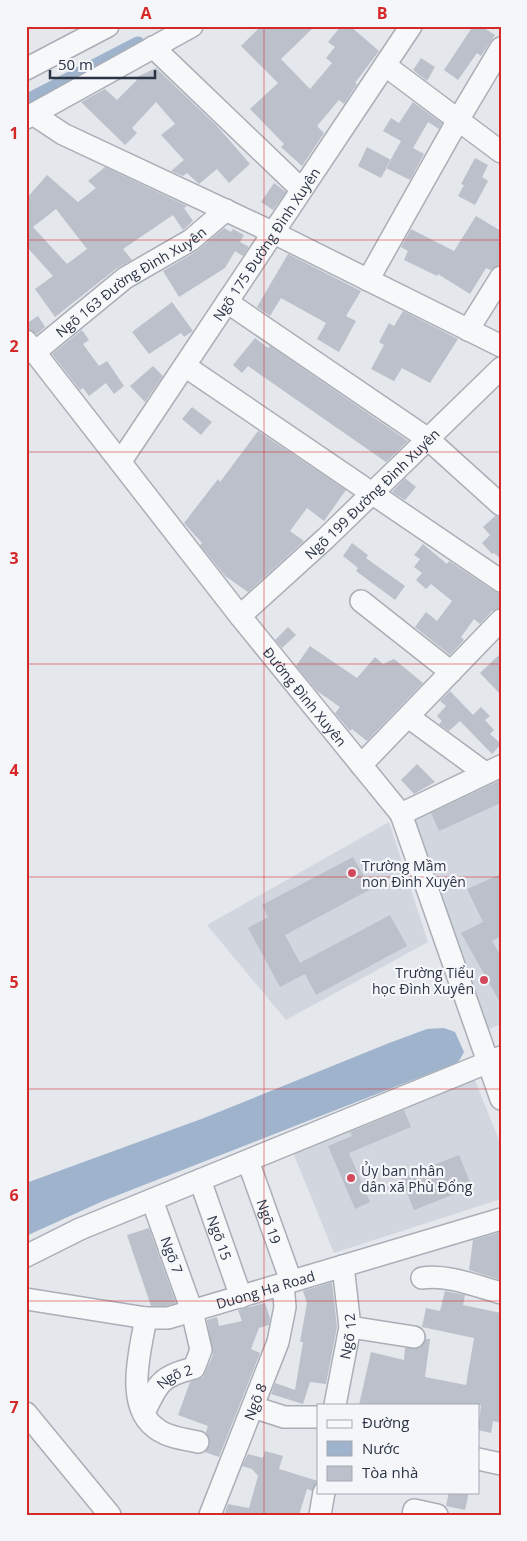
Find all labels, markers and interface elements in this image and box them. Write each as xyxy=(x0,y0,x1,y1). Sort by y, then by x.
text: A xyxy=(140,2,152,24)
text: B xyxy=(377,2,387,24)
scale bar xyxy=(50,48,155,80)
text: 50 m xyxy=(58,54,93,74)
text: 1 xyxy=(9,122,19,144)
street label: Ngõ 175 Đường Đình Xuyên xyxy=(208,163,324,324)
street label: Ngõ 163 Đường Đình Xuyên xyxy=(51,222,210,341)
text: 2 xyxy=(9,335,19,357)
street label: Ngõ 199 Đường Đình Xuyên xyxy=(300,424,443,563)
text: 3 xyxy=(9,547,19,569)
street label: Đường Đình Xuyên xyxy=(259,643,351,750)
text: 4 xyxy=(9,759,19,781)
place label: Trường Mầm non Đình Xuyên xyxy=(362,856,466,891)
marker: Trường Mầm non Đình Xuyên xyxy=(346,867,358,879)
place label: Trường Tiểu học Đình Xuyên xyxy=(372,963,474,998)
text: 5 xyxy=(9,971,19,993)
marker: Trường Tiểu học Đình Xuyên xyxy=(478,974,490,986)
place label: Ủy ban nhân dân xã Phù Đổng xyxy=(361,1161,473,1196)
marker: Ủy ban nhân dân xã Phù Đổng xyxy=(345,1172,357,1184)
text: 6 xyxy=(9,1184,19,1206)
street label: Ngõ 19 xyxy=(253,1196,286,1246)
street label: Ngõ 15 xyxy=(204,1213,237,1263)
street label: Ngõ 7 xyxy=(157,1234,187,1276)
street label: Duong Ha Road xyxy=(214,1265,317,1313)
street label: Ngõ 12 xyxy=(335,1312,360,1361)
street label: Ngõ 2 xyxy=(152,1359,194,1392)
street label: Ngõ 8 xyxy=(239,1380,270,1423)
text: 7 xyxy=(9,1396,19,1418)
legend xyxy=(317,1404,480,1494)
text: Đường xyxy=(362,1412,409,1432)
text: Nước xyxy=(362,1438,400,1458)
text: Tòa nhà xyxy=(362,1462,418,1482)

